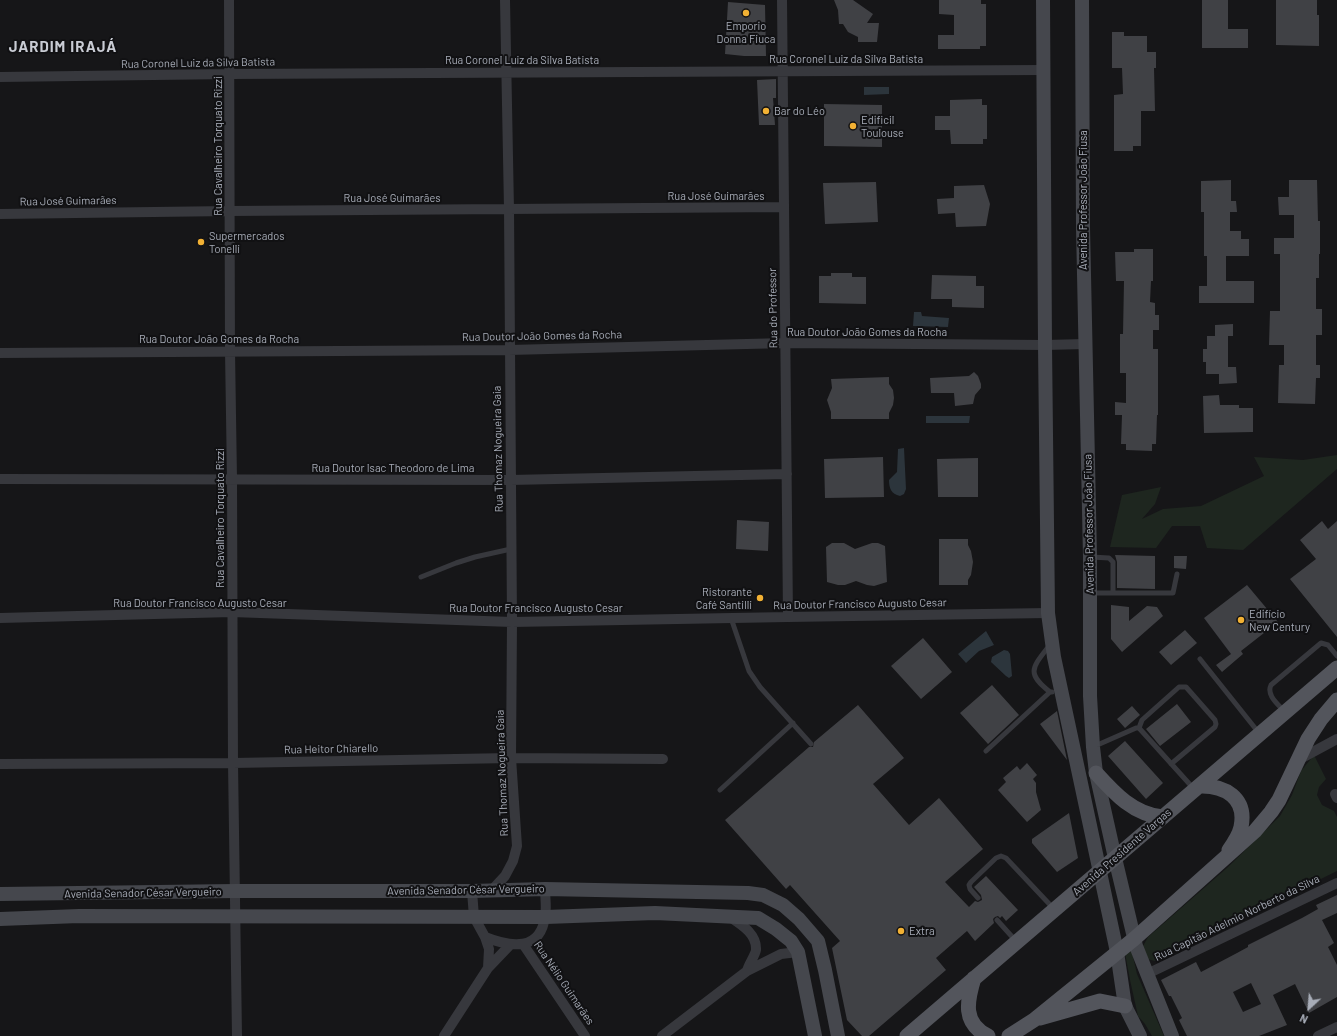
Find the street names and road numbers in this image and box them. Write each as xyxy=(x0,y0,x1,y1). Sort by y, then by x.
street label: Rua Coronel Luiz da Silva Batista xyxy=(769,52,923,66)
street label: Rua Coronel Luiz da Silva Batista xyxy=(445,53,599,67)
street label: Rua Coronel Luiz da Silva Batista xyxy=(121,55,275,71)
street label: Rua Cavalheiro Torquato Rizzi xyxy=(211,76,225,216)
street label: Avenida Professor João Fiusa xyxy=(1076,130,1090,270)
street label: Rua José Guimarães xyxy=(668,189,764,203)
street label: Rua José Guimarães xyxy=(344,191,440,205)
street label: Rua José Guimarães xyxy=(19,194,117,208)
street label: Rua do Professor xyxy=(766,268,780,348)
street label: Rua Doutor João Gomes da Rocha xyxy=(787,325,947,339)
street label: Rua Doutor João Gomes da Rocha xyxy=(462,328,622,344)
street label: Rua Doutor João Gomes da Rocha xyxy=(139,332,299,346)
street label: Rua Thomaz Nogueira Gaia xyxy=(490,386,506,512)
street label: Rua Cavalheiro Torquato Rizzi xyxy=(213,448,227,588)
street label: Avenida Professor João Fiusa xyxy=(1081,454,1097,594)
street label: Rua Doutor Isac Theodoro de Lima xyxy=(312,461,474,475)
street label: Rua Doutor Francisco Augusto Cesar xyxy=(113,596,287,610)
street label: Rua Doutor Francisco Augusto Cesar xyxy=(773,596,947,612)
street label: Rua Doutor Francisco Augusto Cesar xyxy=(449,601,623,615)
street label: Rua Thomaz Nogueira Gaia xyxy=(493,709,511,837)
street label: Rua Heitor Chiarello xyxy=(284,742,378,756)
street label: Avenida Presidente Vargas xyxy=(1070,806,1174,898)
street label: Rua Capitão Adelmio Norberto da Silva xyxy=(1152,872,1322,964)
street label: Avenida Senador César Vergueiro xyxy=(387,882,545,898)
street label: Avenida Senador César Vergueiro xyxy=(64,885,222,901)
street label: Rua Nélio Guimarães xyxy=(531,939,597,1027)

